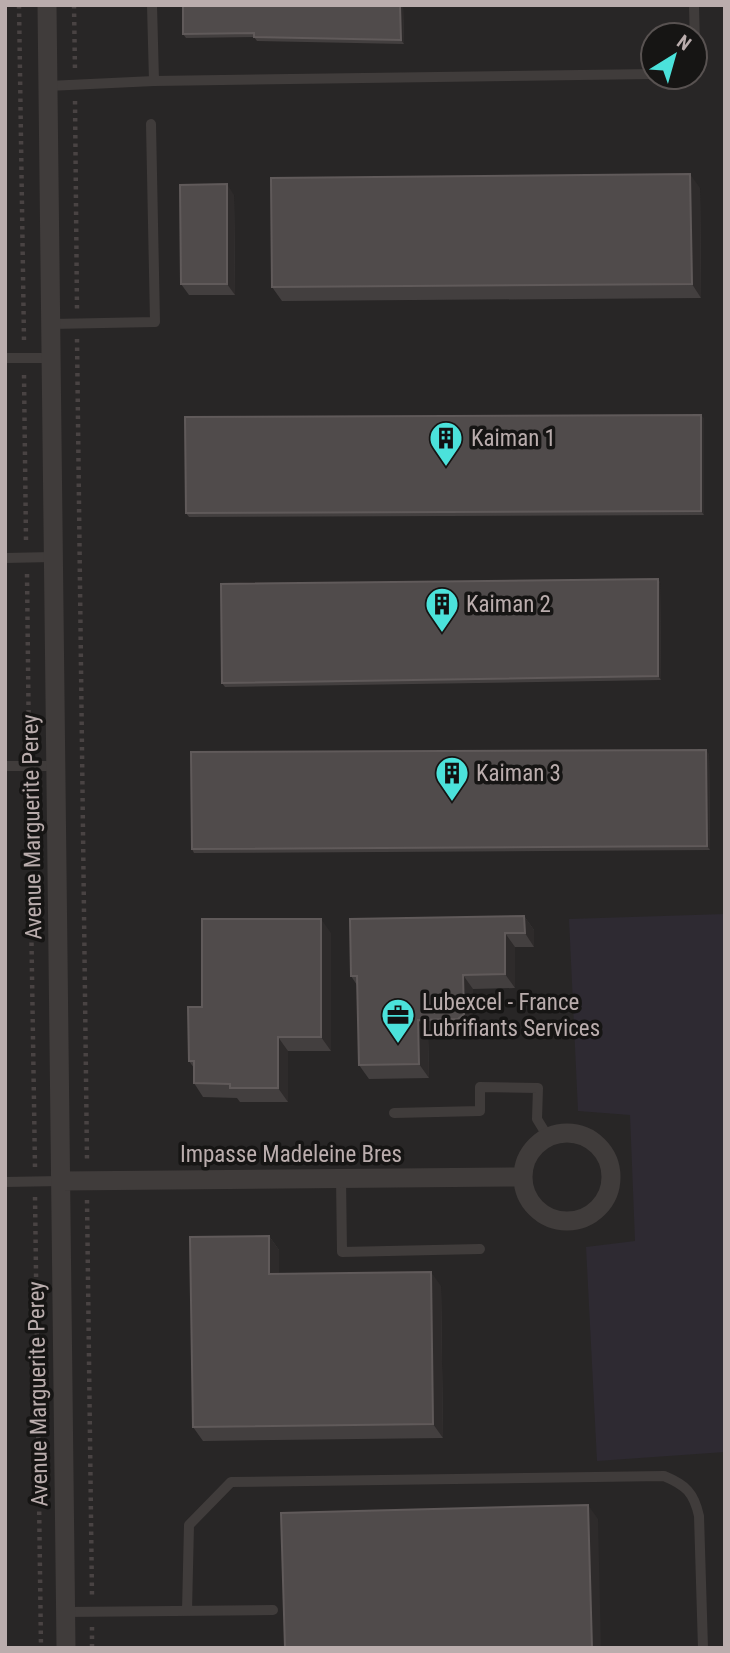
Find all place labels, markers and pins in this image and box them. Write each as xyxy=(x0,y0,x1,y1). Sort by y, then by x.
building icon: Kaiman 1 xyxy=(427,419,465,468)
place label: Kaiman 1 xyxy=(471,425,556,452)
building icon: Kaiman 2 xyxy=(423,585,461,634)
place label: Kaiman 2 xyxy=(466,591,551,618)
building icon: Kaiman 3 xyxy=(433,754,471,803)
place label: Kaiman 3 xyxy=(476,760,561,787)
place label: Lubexcel - France Lubrifiants Services xyxy=(422,989,600,1042)
office icon: Lubexcel - France Lubrifiants Services xyxy=(379,996,417,1045)

